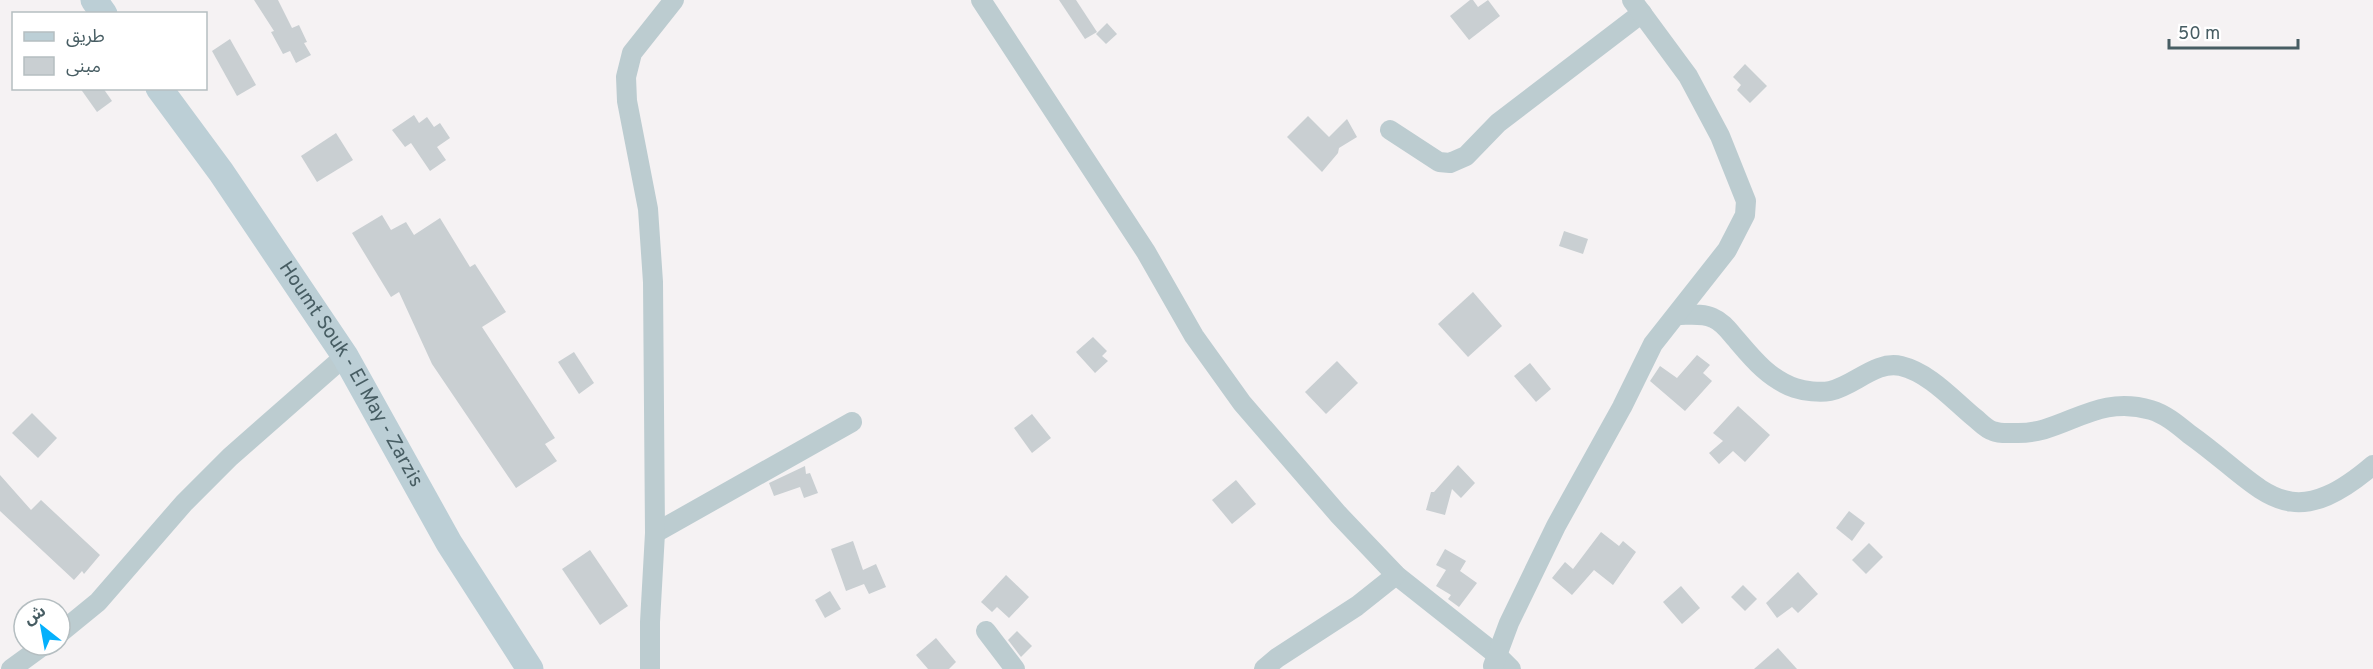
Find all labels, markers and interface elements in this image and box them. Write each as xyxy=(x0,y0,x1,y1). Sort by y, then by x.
legend xyxy=(12,12,207,90)
scale bar xyxy=(2169,12,2298,50)
text: 50 m xyxy=(2178,23,2220,46)
text: طريق xyxy=(66,26,105,49)
text: مبنى xyxy=(66,56,101,79)
street label: Houmt Souk - El May - Zarzis xyxy=(272,257,429,492)
north arrow xyxy=(12,597,72,657)
text: ش xyxy=(21,602,50,630)

